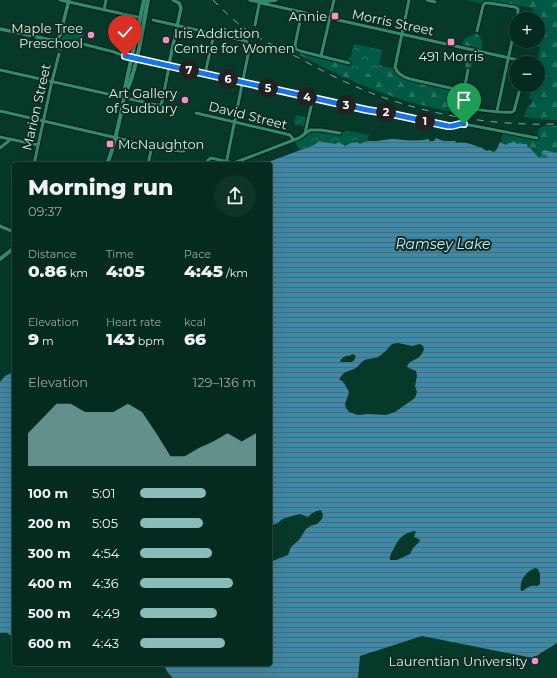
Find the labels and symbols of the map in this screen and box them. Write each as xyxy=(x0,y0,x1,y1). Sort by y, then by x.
street label: Morris Street xyxy=(351,6,435,38)
place label: Annie xyxy=(289,8,327,24)
marker: Annie xyxy=(330,11,340,21)
pin xyxy=(108,15,142,56)
place label: Maple Tree Preschool xyxy=(11,20,83,51)
place label: Iris Addiction Centre for Women xyxy=(174,25,295,56)
marker: Maple Tree Preschool xyxy=(86,30,96,40)
marker: Iris Addiction Centre for Women xyxy=(161,35,171,45)
marker: 491 Morris xyxy=(446,37,456,47)
place label: 491 Morris xyxy=(418,48,484,64)
pin: 7 xyxy=(179,60,199,80)
street label: Marion Street xyxy=(18,62,54,152)
pin: 6 xyxy=(218,69,238,89)
pin: 5 xyxy=(258,78,278,98)
pin xyxy=(447,83,481,124)
place label: Art Gallery of Sudbury xyxy=(106,85,178,116)
pin: 4 xyxy=(297,87,317,107)
marker: Art Gallery of Sudbury xyxy=(180,95,190,105)
pin: 3 xyxy=(336,95,356,115)
street label: David Street xyxy=(207,98,289,132)
pin: 2 xyxy=(376,102,396,122)
pin: 1 xyxy=(415,111,435,131)
place label: McNaughton xyxy=(118,136,204,152)
marker: McNaughton xyxy=(105,139,115,149)
water label: Ramsey Lake xyxy=(395,235,491,253)
place label: Laurentian University xyxy=(389,653,528,669)
marker: Laurentian University xyxy=(530,656,540,666)

